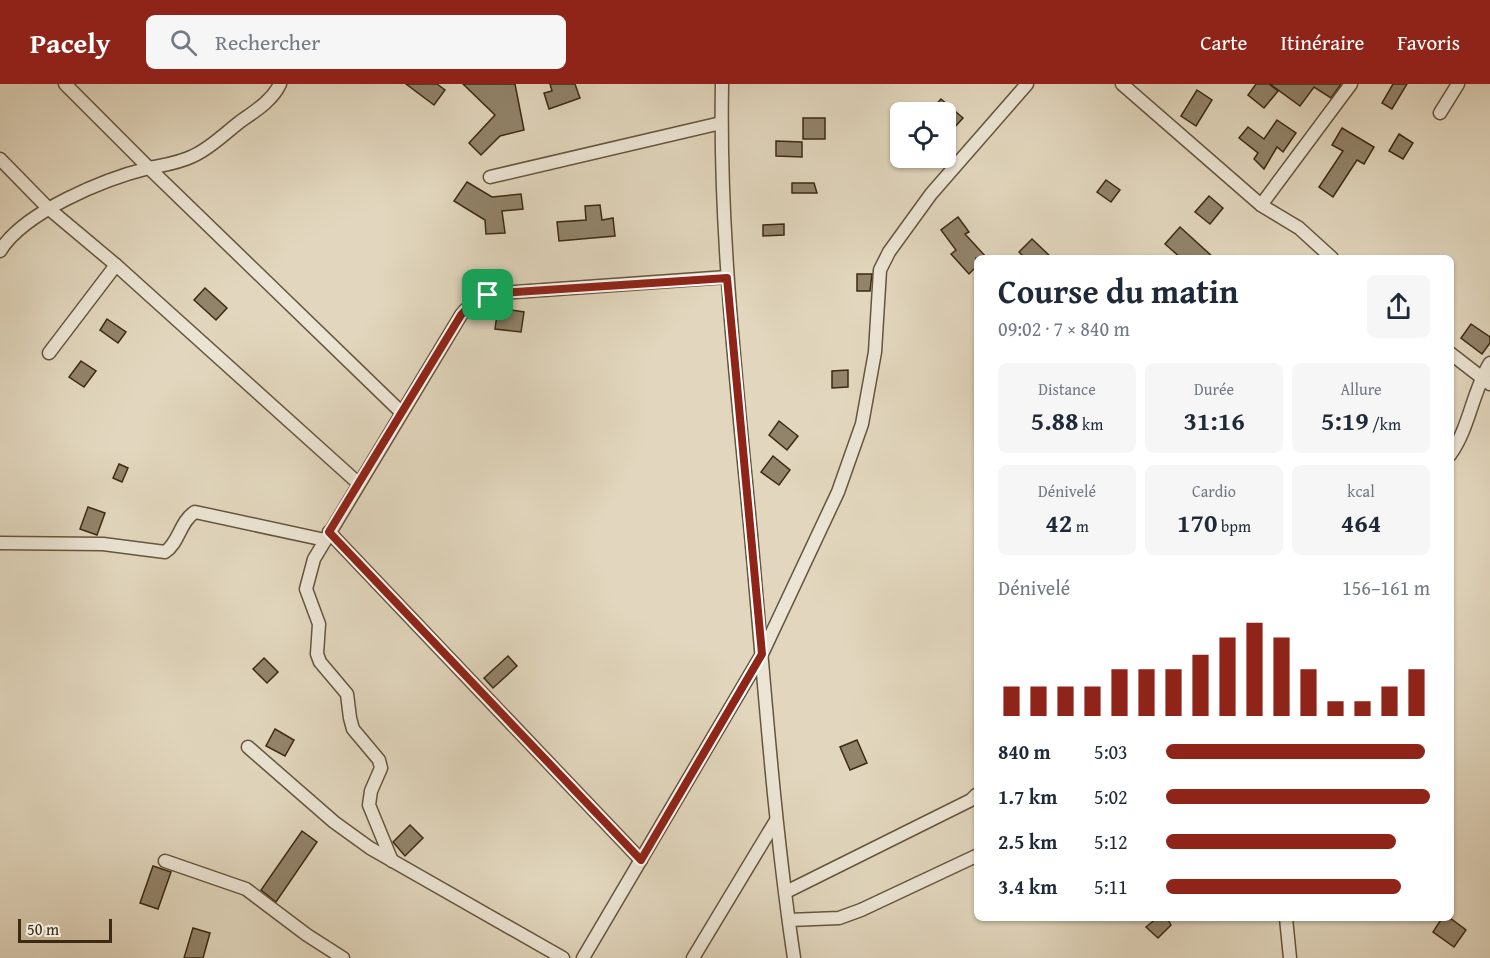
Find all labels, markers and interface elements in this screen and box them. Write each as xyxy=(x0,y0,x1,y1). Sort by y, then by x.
search box xyxy=(146,15,566,69)
text: Pacely xyxy=(30,22,110,63)
icon: search xyxy=(167,26,200,59)
text: Rechercher xyxy=(215,26,320,58)
text: Carte xyxy=(1200,27,1247,58)
text: Itinéraire xyxy=(1280,27,1364,58)
text: Favoris xyxy=(1397,27,1460,58)
map controls xyxy=(890,102,956,168)
button: locate xyxy=(890,102,956,168)
text: Course du matin xyxy=(998,267,1239,315)
pin xyxy=(462,269,513,320)
button: share xyxy=(1367,275,1430,338)
icon: arrive xyxy=(471,278,504,311)
text: 09:02 · 7 × 840 m xyxy=(998,314,1130,343)
text: Distance xyxy=(1038,377,1096,401)
text: Durée xyxy=(1194,377,1234,401)
text: Allure xyxy=(1340,377,1382,401)
text: 5.88 xyxy=(1031,401,1079,440)
text: 31:16 xyxy=(1183,401,1245,440)
text: 5:19 xyxy=(1321,401,1369,440)
text: km xyxy=(1079,412,1103,436)
text: /km xyxy=(1369,412,1401,436)
text: Dénivelé xyxy=(1038,479,1096,503)
text: Cardio xyxy=(1192,479,1236,503)
text: kcal xyxy=(1347,479,1375,503)
text: 42 xyxy=(1045,503,1072,542)
text: 170 xyxy=(1177,503,1217,542)
text: 464 xyxy=(1341,503,1381,542)
text: m xyxy=(1072,514,1089,538)
text: bpm xyxy=(1217,514,1251,538)
text: Dénivelé xyxy=(998,573,1070,602)
text: 156–161 m xyxy=(1342,573,1430,602)
text: 840 m xyxy=(998,737,1051,766)
text: 5:03 xyxy=(1094,737,1128,766)
text: 1.7 km xyxy=(998,782,1057,811)
text: 5:02 xyxy=(1094,782,1128,811)
text: 2.5 km xyxy=(998,827,1057,856)
text: 5:12 xyxy=(1094,827,1128,856)
text: 3.4 km xyxy=(998,872,1057,901)
text: 5:11 xyxy=(1094,872,1128,901)
scale bar xyxy=(18,916,112,944)
text: 50 m xyxy=(27,917,59,941)

